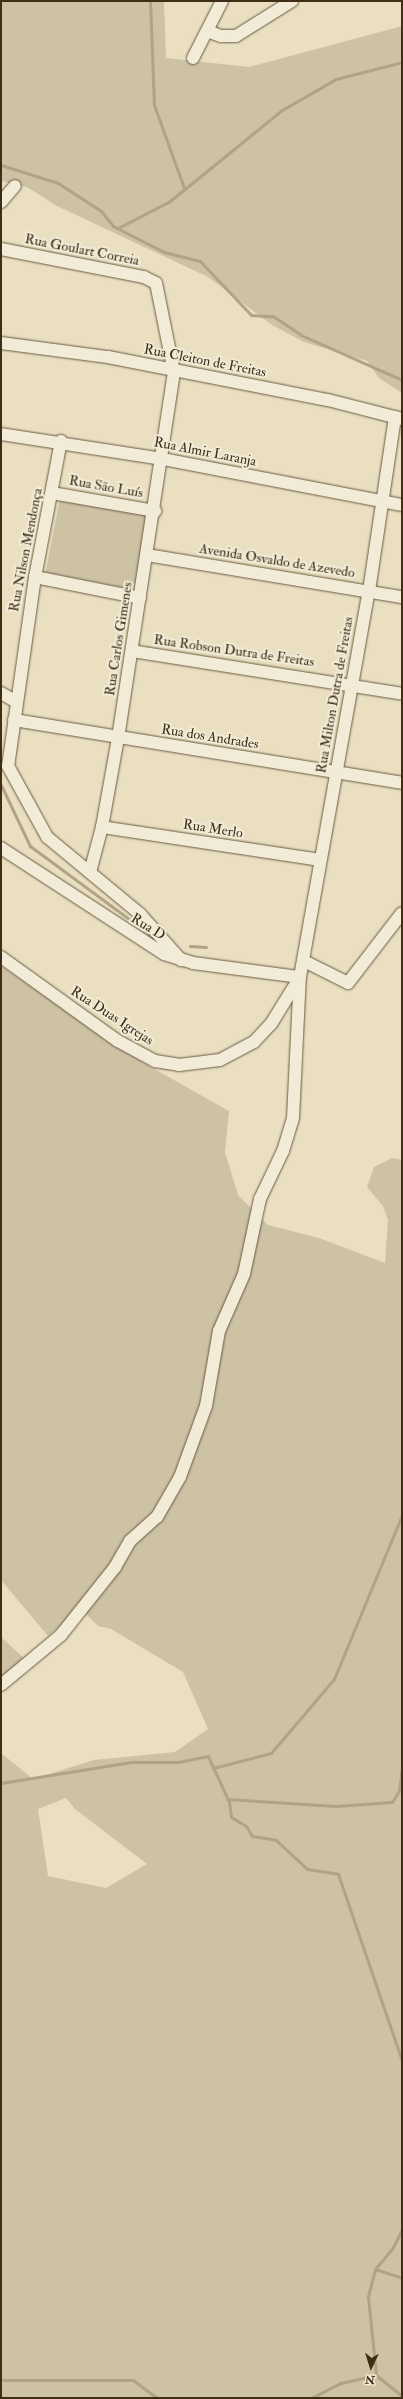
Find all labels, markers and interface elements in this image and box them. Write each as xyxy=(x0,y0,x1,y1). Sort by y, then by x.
street label: Rua Goulart Correia xyxy=(23,231,141,269)
street label: Rua Cleiton de Freitas xyxy=(142,341,268,381)
street label: Rua Almir Laranja xyxy=(152,434,258,470)
street label: Rua São Luís xyxy=(68,472,144,502)
street label: Rua Nilson Mendonça xyxy=(6,487,46,613)
street label: Avenida Osvaldo de Azevedo xyxy=(198,540,356,582)
street label: Rua Carlos Gimenes xyxy=(102,581,136,697)
street label: Rua Milton Dutra de Freitas xyxy=(313,615,357,775)
street label: Rua Robson Dutra de Freitas xyxy=(153,631,315,671)
street label: Rua dos Andrades xyxy=(160,721,260,753)
street label: Rua Merlo xyxy=(182,816,244,842)
street label: Rua D xyxy=(128,910,168,944)
street label: Rua Duas Igrejas xyxy=(67,983,157,1049)
north arrow xyxy=(351,2347,391,2387)
text: N xyxy=(365,2373,376,2386)

